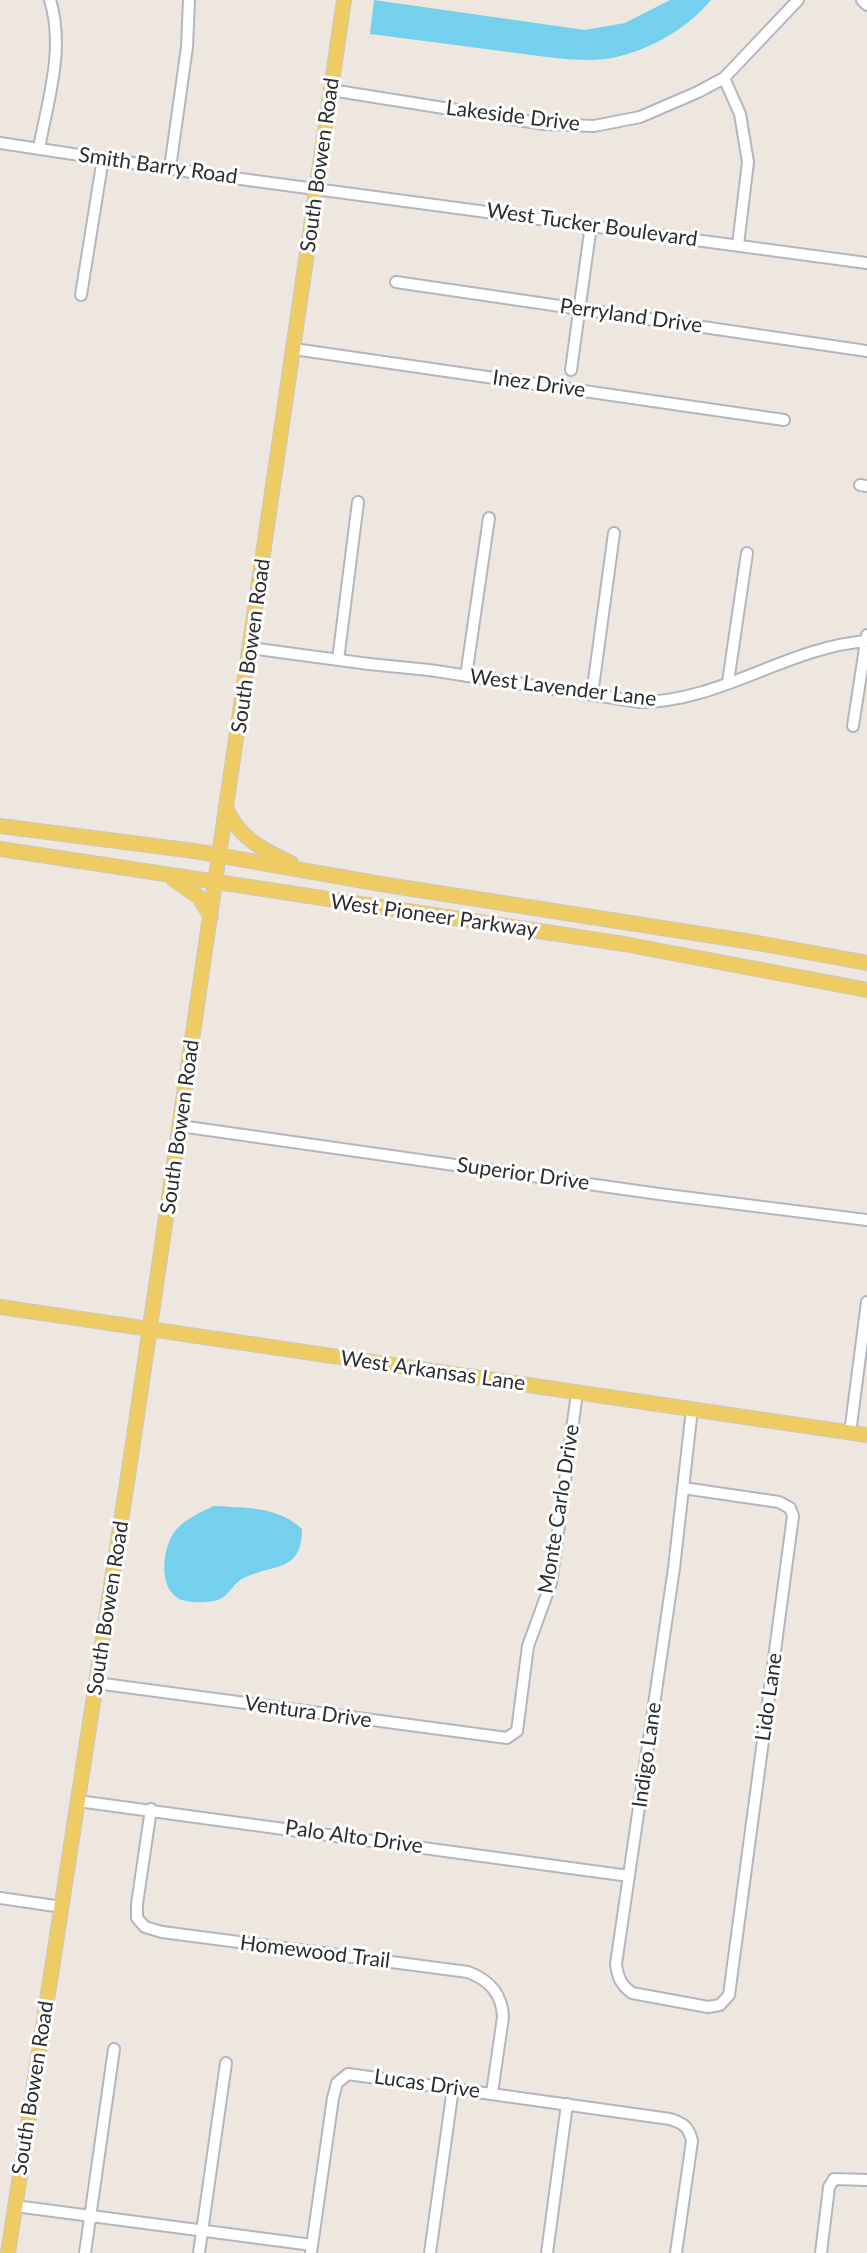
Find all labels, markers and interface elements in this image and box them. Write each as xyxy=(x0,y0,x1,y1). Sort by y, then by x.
street label: South Bowen Road xyxy=(295,76,345,254)
street label: Lakeside Drive xyxy=(445,95,581,137)
street label: Smith Barry Road xyxy=(77,142,239,190)
street label: West Tucker Boulevard xyxy=(485,198,699,252)
street label: Perryland Drive xyxy=(558,294,704,338)
street label: Inez Drive xyxy=(491,365,587,403)
street label: South Bowen Road xyxy=(226,557,276,735)
street label: West Lavender Lane xyxy=(468,664,658,712)
street label: West Pioneer Parkway xyxy=(329,889,539,943)
street label: South Bowen Road xyxy=(155,1038,205,1216)
street label: Superior Drive xyxy=(455,1152,591,1196)
street label: West Arkansas Lane xyxy=(339,1346,527,1396)
street label: Monte Carlo Drive xyxy=(533,1423,585,1595)
street label: South Bowen Road xyxy=(82,1519,134,1697)
street label: Lido Lane xyxy=(750,1651,788,1743)
street label: Ventura Drive xyxy=(243,1691,373,1733)
street label: Indigo Lane xyxy=(627,1701,667,1809)
street label: Palo Alto Drive xyxy=(283,1815,425,1859)
street label: Homewood Trail xyxy=(238,1930,392,1974)
street label: South Bowen Road xyxy=(7,1999,59,2177)
street label: Lucas Drive xyxy=(372,2064,482,2104)

